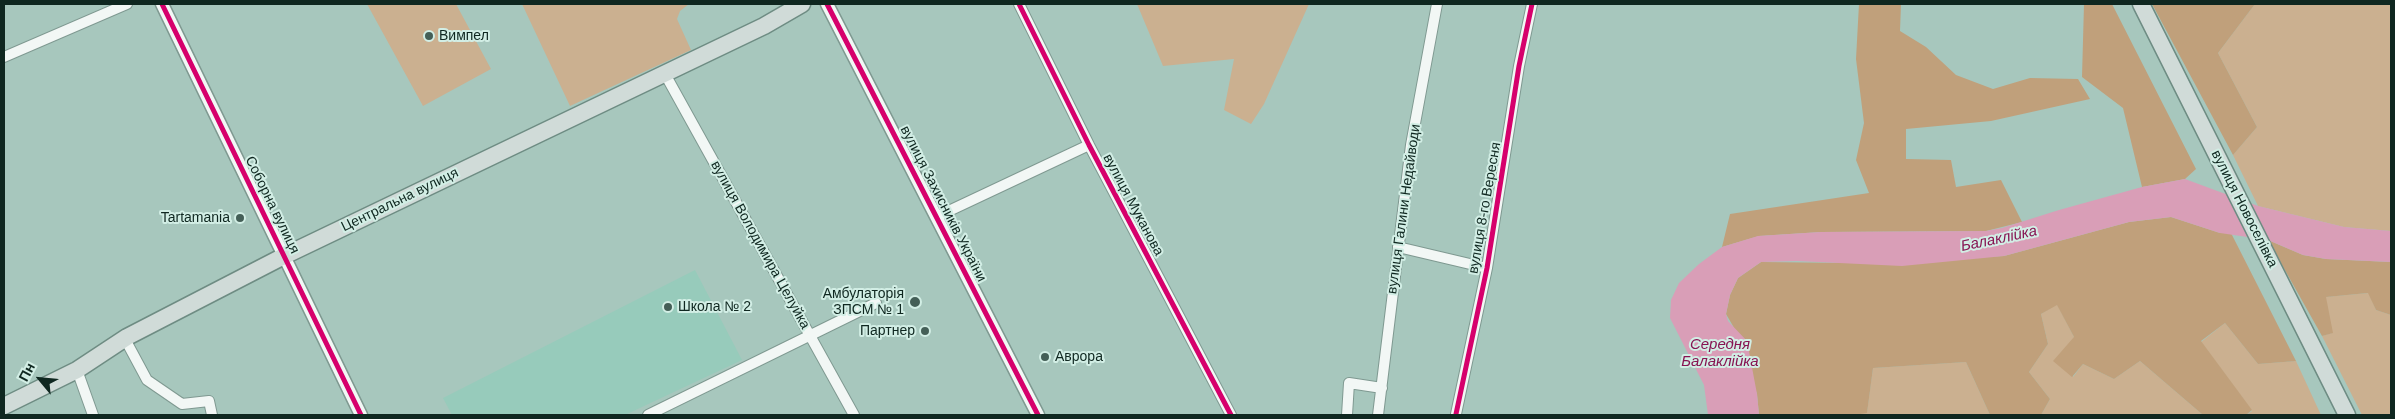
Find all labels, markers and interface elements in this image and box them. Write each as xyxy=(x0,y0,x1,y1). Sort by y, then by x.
place label: Вимпел xyxy=(439,28,489,44)
marker: Вимпел xyxy=(423,30,435,42)
street label: вулиця Захисників України xyxy=(896,123,990,285)
street label: вулиця Галини Недайводи xyxy=(1384,123,1424,295)
street label: вулиця 8-го Вересня xyxy=(1465,141,1505,275)
street label: вулиця Новоселівка xyxy=(2207,147,2281,271)
street label: вулиця Муканова xyxy=(1099,151,1167,259)
street label: Соборна вулиця xyxy=(241,154,303,256)
street label: вулиця Володимира Целуйка xyxy=(707,158,813,332)
street label: Центральна вулиця xyxy=(339,164,461,236)
place label: Tartamania xyxy=(161,210,230,226)
marker: Tartamania xyxy=(234,212,246,224)
water label: Балаклійка xyxy=(1959,222,2039,256)
place label: Амбулаторія ЗПСМ № 1 xyxy=(823,286,904,318)
marker: Амбулаторія ЗПСМ № 1 xyxy=(908,295,922,309)
place label: Школа № 2 xyxy=(678,299,751,315)
marker: Школа № 2 xyxy=(662,301,674,313)
place label: Партнер xyxy=(860,323,915,339)
marker: Партнер xyxy=(919,325,931,337)
water label: Середня Балаклійка xyxy=(1681,336,1759,371)
place label: Аврора xyxy=(1055,349,1103,365)
marker: Аврора xyxy=(1039,351,1051,363)
north arrow xyxy=(15,354,65,404)
text: Пн xyxy=(15,360,38,384)

